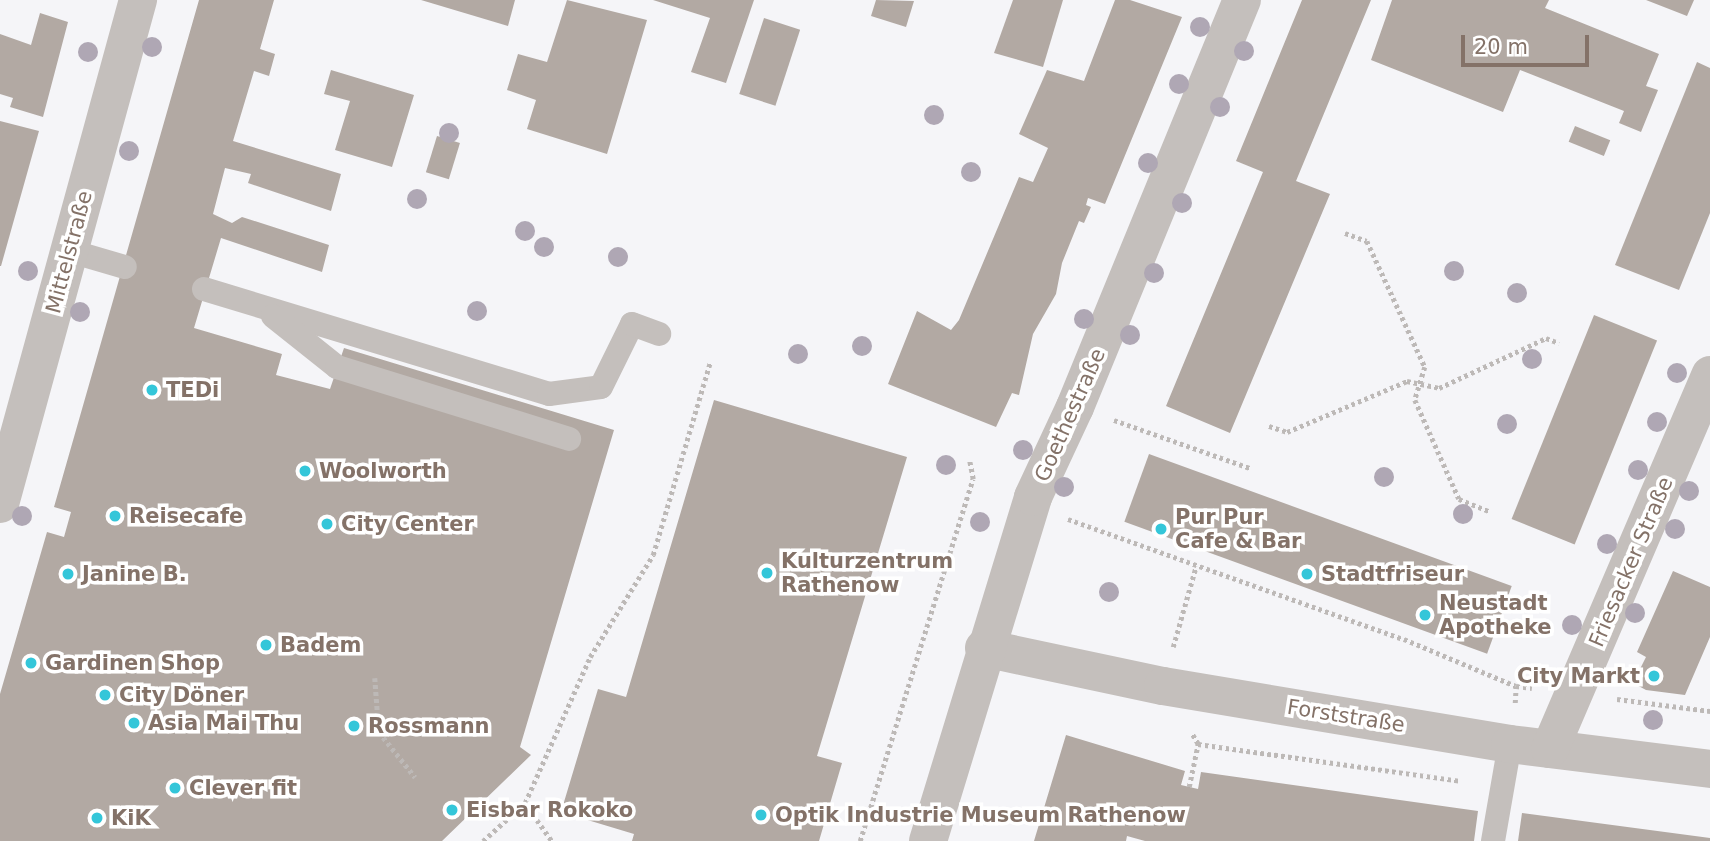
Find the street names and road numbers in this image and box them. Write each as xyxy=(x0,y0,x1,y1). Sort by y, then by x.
street label: Mittelstraße xyxy=(41,188,97,316)
street label: Goethestraße xyxy=(1029,344,1111,486)
street label: Friesacker Straße xyxy=(1584,473,1678,651)
street label: Forststraße xyxy=(1285,694,1407,738)

